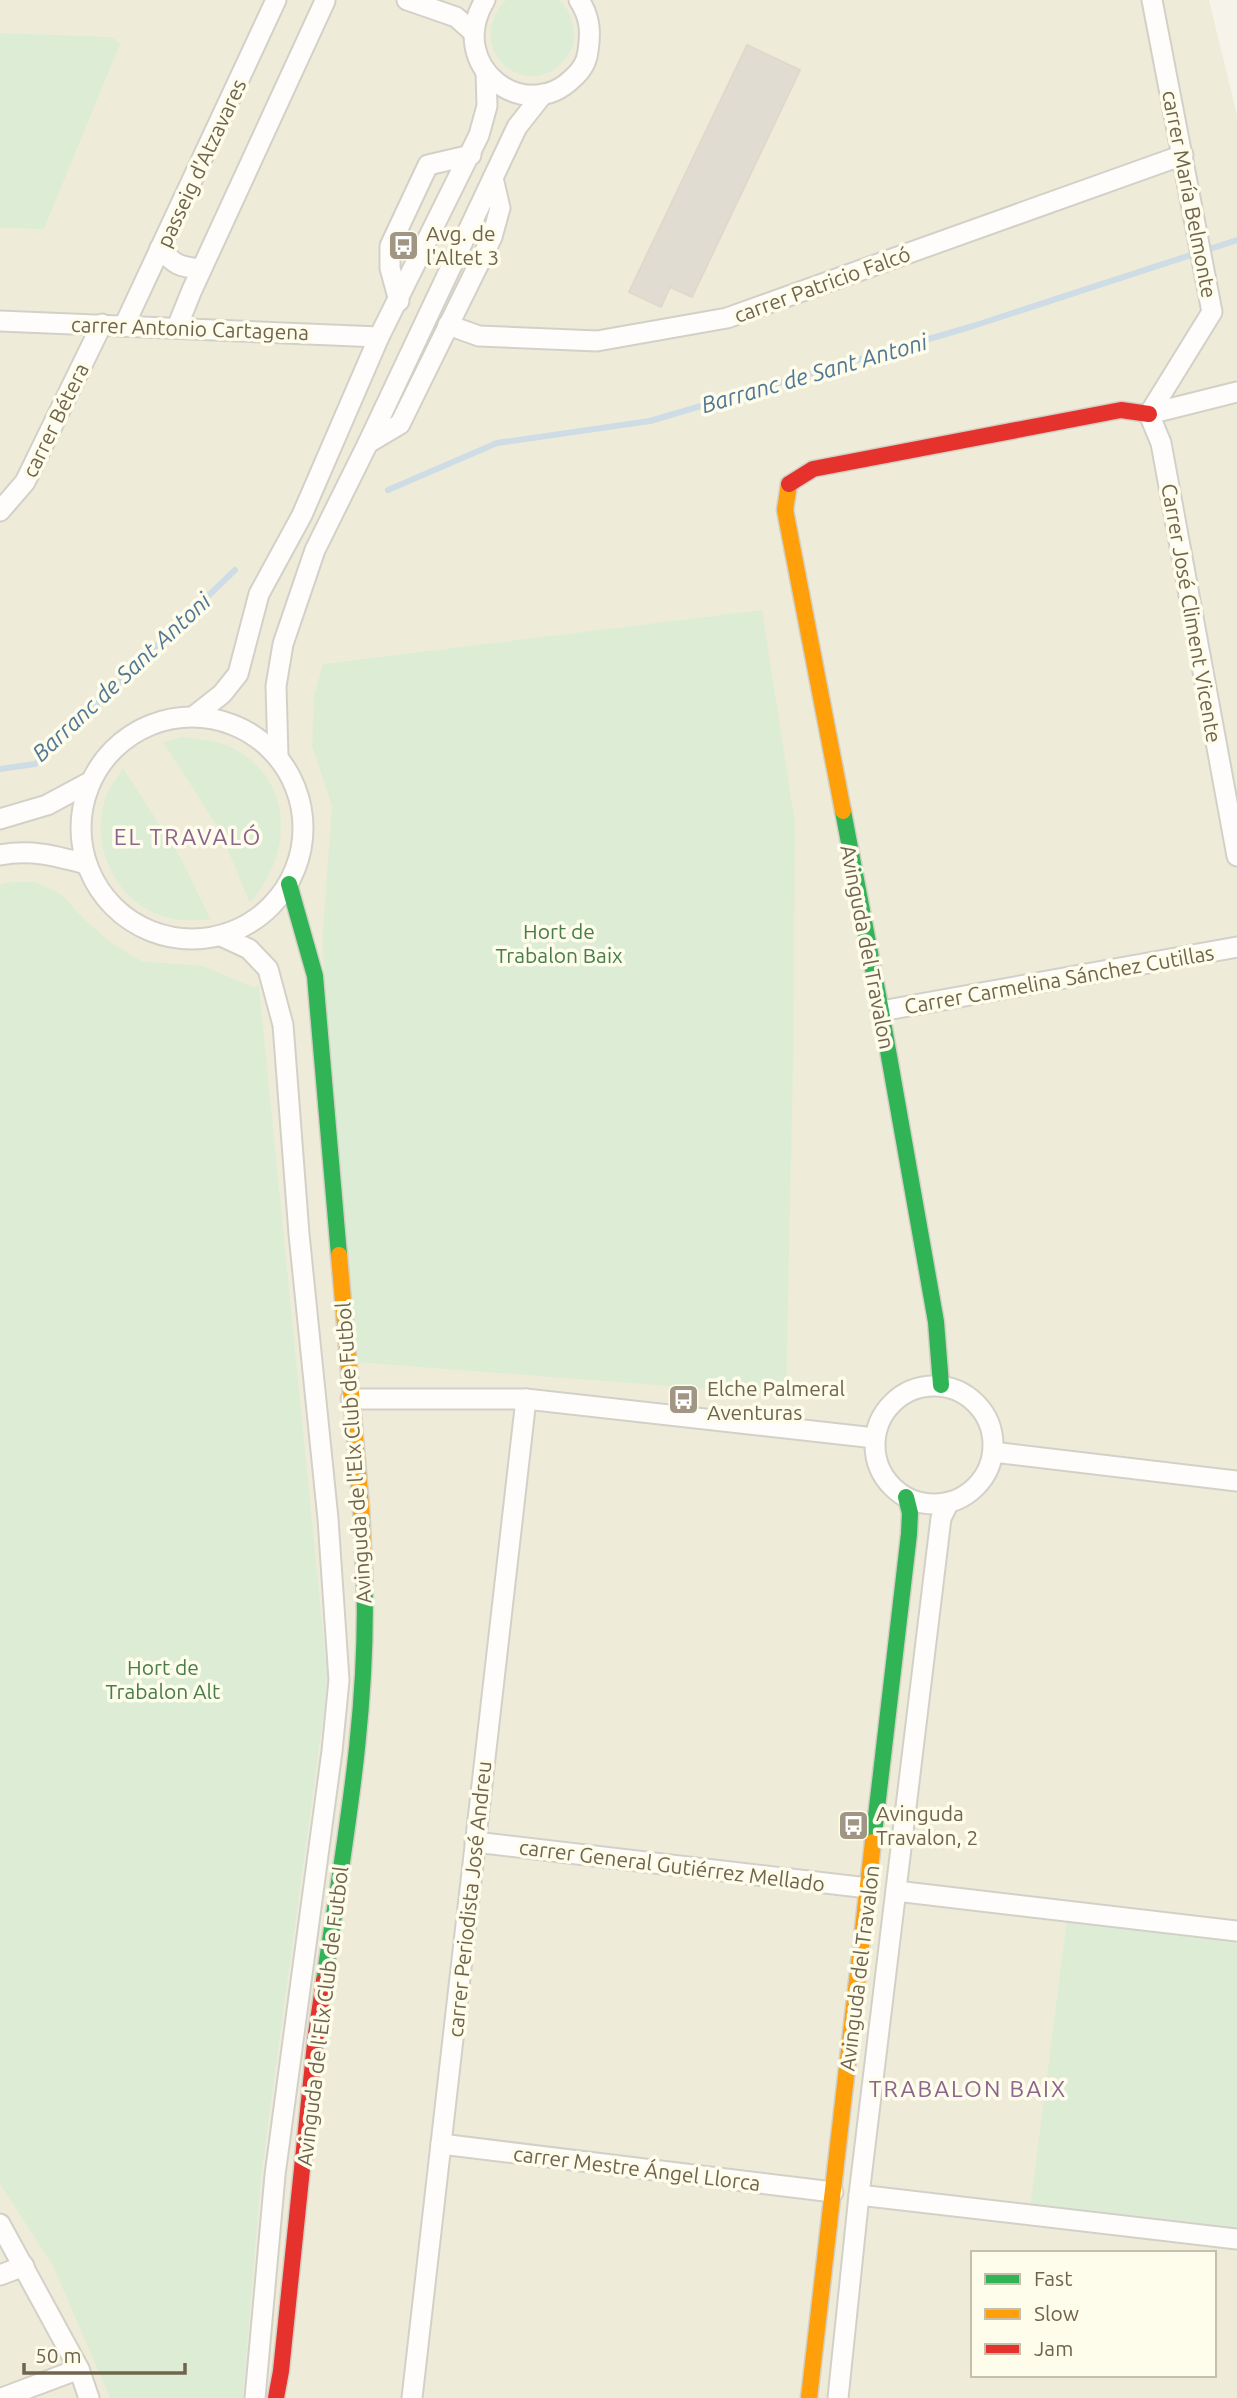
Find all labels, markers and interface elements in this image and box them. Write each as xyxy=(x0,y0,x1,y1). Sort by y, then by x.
street label: passeig d'Atzavares xyxy=(151,75,251,251)
street label: carrer María Belmonte xyxy=(1158,88,1222,300)
place label: Avg. de l'Altet 3 xyxy=(426,221,499,269)
bus stop icon: Avg. de l'Altet 3 xyxy=(386,228,420,262)
street label: carrer Patricio Falcó xyxy=(731,241,913,327)
street label: carrer Antonio Cartagena xyxy=(71,312,309,344)
water label: Barranc de Sant Antoni xyxy=(698,328,931,417)
street label: carrer Bétera xyxy=(17,359,93,481)
street label: Carrer José Climent Vicente xyxy=(1157,482,1227,744)
water label: Barranc de Sant Antoni xyxy=(27,587,216,766)
district label: EL TRAVALÓ xyxy=(114,823,262,849)
street label: Avinguda del Travalon xyxy=(836,843,900,1051)
park label: Hort de Trabalon Baix xyxy=(495,919,623,967)
street label: Carrer Carmelina Sánchez Cutillas xyxy=(902,940,1216,1018)
street label: Avinguda de l'Elx Club de Futbol xyxy=(331,1302,375,1604)
place label: Elche Palmeral Aventuras xyxy=(707,1376,845,1424)
bus stop icon: Elche Palmeral Aventuras xyxy=(667,1383,701,1417)
park label: Hort de Trabalon Alt xyxy=(106,1655,220,1703)
street label: carrer Periodista José Andreu xyxy=(443,1760,495,2038)
place label: Avinguda Travalon, 2 xyxy=(876,1801,978,1849)
bus stop icon: Avinguda Travalon, 2 xyxy=(836,1808,870,1842)
street label: carrer General Gutiérrez Mellado xyxy=(518,1834,826,1896)
street label: Avinguda del Travalon xyxy=(834,1864,884,2072)
street label: Avinguda de l'Elx Club de Futbol xyxy=(292,1865,352,2167)
district label: TRABALON BAIX xyxy=(869,2076,1067,2101)
street label: carrer Mestre Ángel Llorca xyxy=(512,2141,762,2195)
legend xyxy=(971,2251,1216,2377)
text: Fast xyxy=(1034,2266,1072,2290)
text: Slow xyxy=(1034,2301,1079,2325)
scale bar xyxy=(24,2332,186,2376)
text: Jam xyxy=(1034,2336,1073,2360)
text: 50 m xyxy=(35,2343,82,2367)

